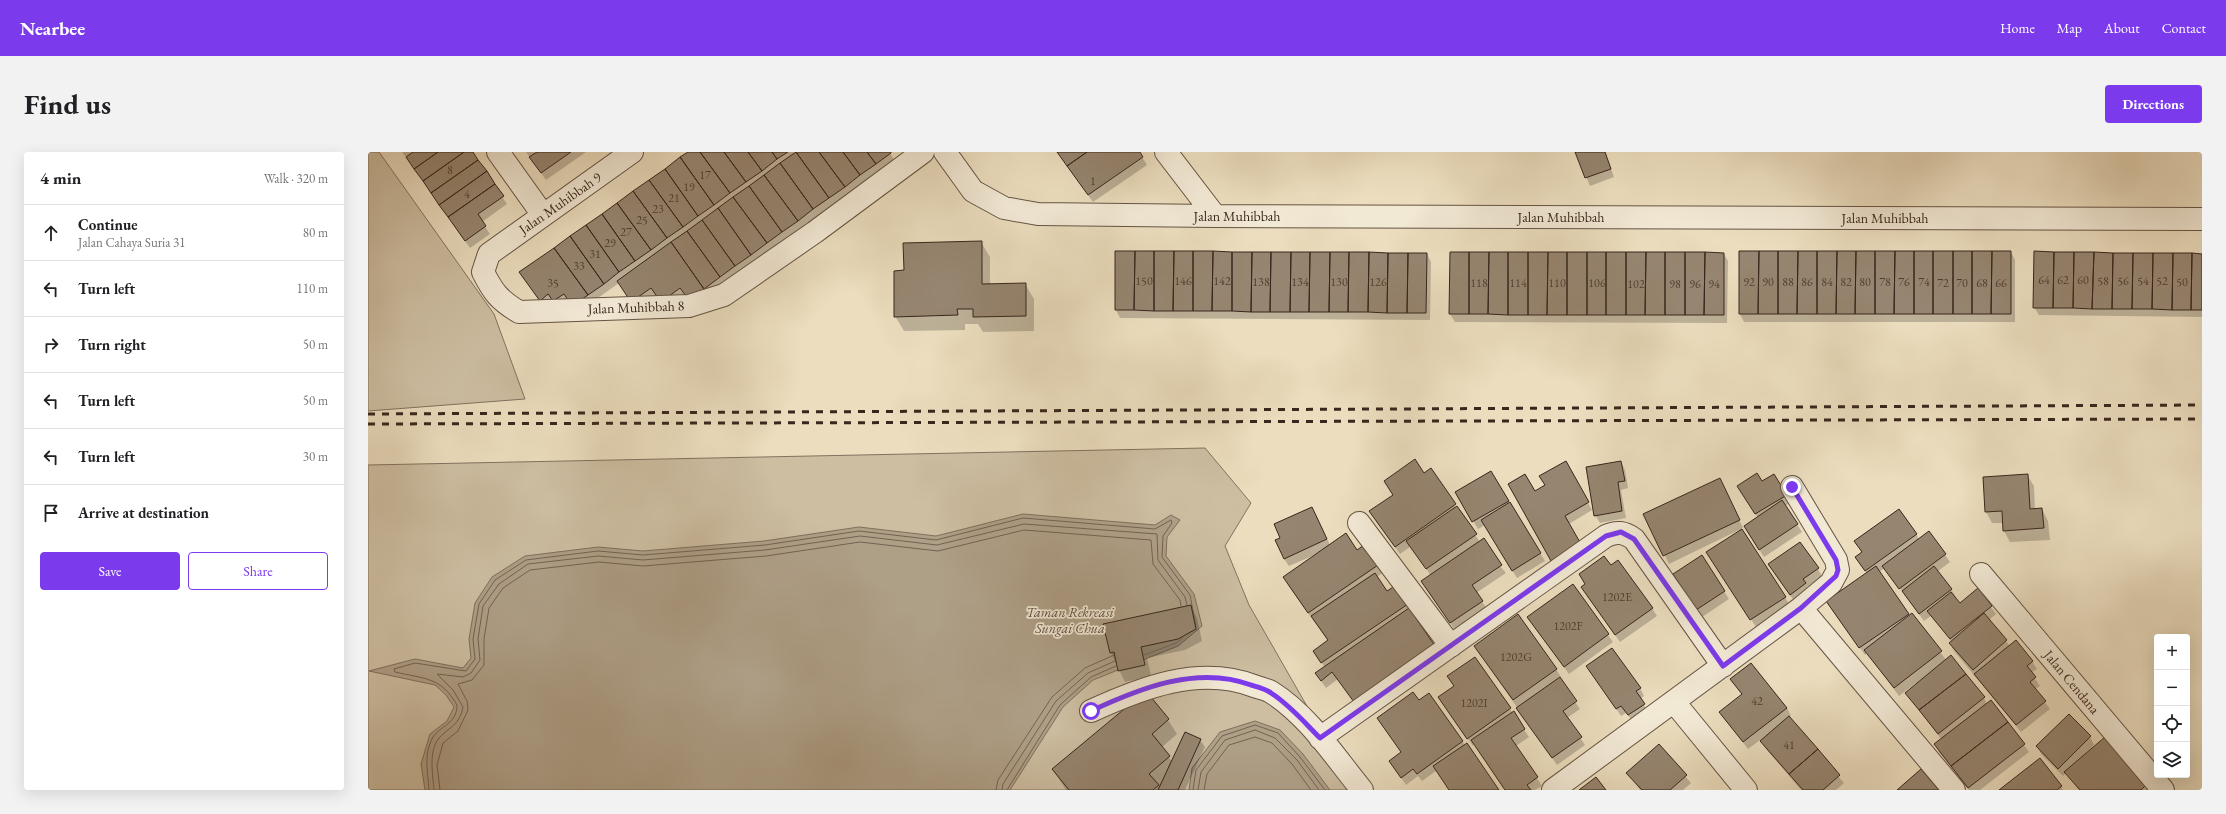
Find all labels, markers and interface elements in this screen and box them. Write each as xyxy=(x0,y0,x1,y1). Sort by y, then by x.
text: Nearbee xyxy=(20,16,85,41)
text: Home xyxy=(2000,19,2035,37)
text: Map xyxy=(2057,19,2082,37)
text: About xyxy=(2104,19,2140,37)
text: Contact xyxy=(2162,19,2206,37)
button: Directions xyxy=(2105,85,2202,123)
text: Find us xyxy=(24,86,111,122)
house number: 8 xyxy=(447,162,453,178)
text: 4 min xyxy=(40,167,81,189)
house number: 17 xyxy=(699,167,711,183)
street label: Jalan Muhibbah 9 xyxy=(514,168,605,239)
text: Walk · 320 m xyxy=(264,170,328,187)
house number: 1 xyxy=(1090,173,1096,189)
house number: 19 xyxy=(683,179,695,195)
house number: 4 xyxy=(464,186,470,202)
house number: 21 xyxy=(668,190,680,206)
house number: 23 xyxy=(652,201,664,217)
street label: Jalan Muhibbah xyxy=(1192,207,1281,225)
street label: Jalan Muhibbah xyxy=(1516,208,1605,226)
street label: Jalan Muhibbah xyxy=(1840,209,1929,227)
house number: 25 xyxy=(636,212,648,228)
text: Continue xyxy=(78,215,138,234)
icon: ahead xyxy=(40,222,62,244)
text: 80 m xyxy=(303,224,328,241)
house number: 27 xyxy=(620,224,632,240)
text: Jalan Cahaya Suria 31 xyxy=(78,234,186,251)
house number: 29 xyxy=(604,235,616,251)
house number: 31 xyxy=(589,246,601,262)
house number: 33 xyxy=(573,258,585,274)
house number: 64 xyxy=(2038,272,2050,288)
house number: 62 xyxy=(2057,272,2069,288)
house number: 60 xyxy=(2077,272,2089,288)
house number: 150 xyxy=(1135,273,1153,289)
house number: 146 xyxy=(1174,273,1192,289)
house number: 142 xyxy=(1213,273,1231,289)
house number: 58 xyxy=(2097,273,2109,289)
house number: 56 xyxy=(2117,273,2129,289)
house number: 54 xyxy=(2137,273,2149,289)
house number: 52 xyxy=(2156,273,2168,289)
house number: 138 xyxy=(1252,274,1270,290)
house number: 134 xyxy=(1291,274,1309,290)
house number: 130 xyxy=(1330,274,1348,290)
house number: 126 xyxy=(1369,274,1387,290)
house number: 92 xyxy=(1743,274,1755,290)
house number: 90 xyxy=(1762,274,1774,290)
house number: 88 xyxy=(1782,274,1794,290)
house number: 86 xyxy=(1801,274,1813,290)
house number: 84 xyxy=(1821,274,1833,290)
house number: 82 xyxy=(1840,274,1852,290)
house number: 80 xyxy=(1859,274,1871,290)
house number: 78 xyxy=(1879,274,1891,290)
house number: 76 xyxy=(1898,274,1910,290)
house number: 74 xyxy=(1918,274,1930,290)
house number: 50 xyxy=(2176,274,2188,290)
house number: 35 xyxy=(547,275,559,291)
house number: 118 xyxy=(1470,275,1488,291)
house number: 114 xyxy=(1509,275,1527,291)
house number: 110 xyxy=(1548,275,1566,291)
house number: 106 xyxy=(1588,275,1606,291)
house number: 72 xyxy=(1937,275,1949,291)
house number: 70 xyxy=(1956,275,1968,291)
house number: 68 xyxy=(1976,275,1988,291)
house number: 66 xyxy=(1995,275,2007,291)
house number: 102 xyxy=(1627,276,1645,292)
house number: 98 xyxy=(1669,276,1681,292)
house number: 96 xyxy=(1689,276,1701,292)
house number: 94 xyxy=(1708,276,1720,292)
icon: left xyxy=(40,278,62,300)
text: Turn left xyxy=(78,279,135,298)
text: 110 m xyxy=(297,280,328,297)
street label: Jalan Muhibbah 8 xyxy=(586,296,685,318)
icon: right xyxy=(40,334,62,356)
text: Turn right xyxy=(78,335,146,354)
text: 50 m xyxy=(303,336,328,353)
icon: left xyxy=(40,390,62,412)
text: Turn left xyxy=(78,391,135,410)
text: 50 m xyxy=(303,392,328,409)
icon: left xyxy=(40,446,62,468)
text: Turn left xyxy=(78,447,135,466)
text: 30 m xyxy=(303,448,328,465)
route end xyxy=(1783,478,1801,496)
icon: arrive xyxy=(40,502,62,524)
text: Arrive at destination xyxy=(78,503,209,522)
button: Save xyxy=(40,552,180,590)
button: Share xyxy=(188,552,328,590)
house number: 1202E xyxy=(1602,589,1632,605)
park label: Taman Rekreasi Sungai Chua xyxy=(1026,603,1115,637)
house number: 1202F xyxy=(1553,618,1583,634)
map controls xyxy=(2154,634,2190,778)
button: + xyxy=(2154,634,2190,670)
street label: Jalan Cendana xyxy=(2039,646,2104,718)
house number: 1202G xyxy=(1500,649,1532,665)
button: − xyxy=(2154,670,2190,706)
house number: 42 xyxy=(1751,693,1763,709)
house number: 1202I xyxy=(1460,695,1488,711)
route start xyxy=(1082,702,1100,720)
button: locate xyxy=(2154,706,2190,742)
house number: 41 xyxy=(1783,737,1795,753)
button: layers xyxy=(2154,742,2190,778)

